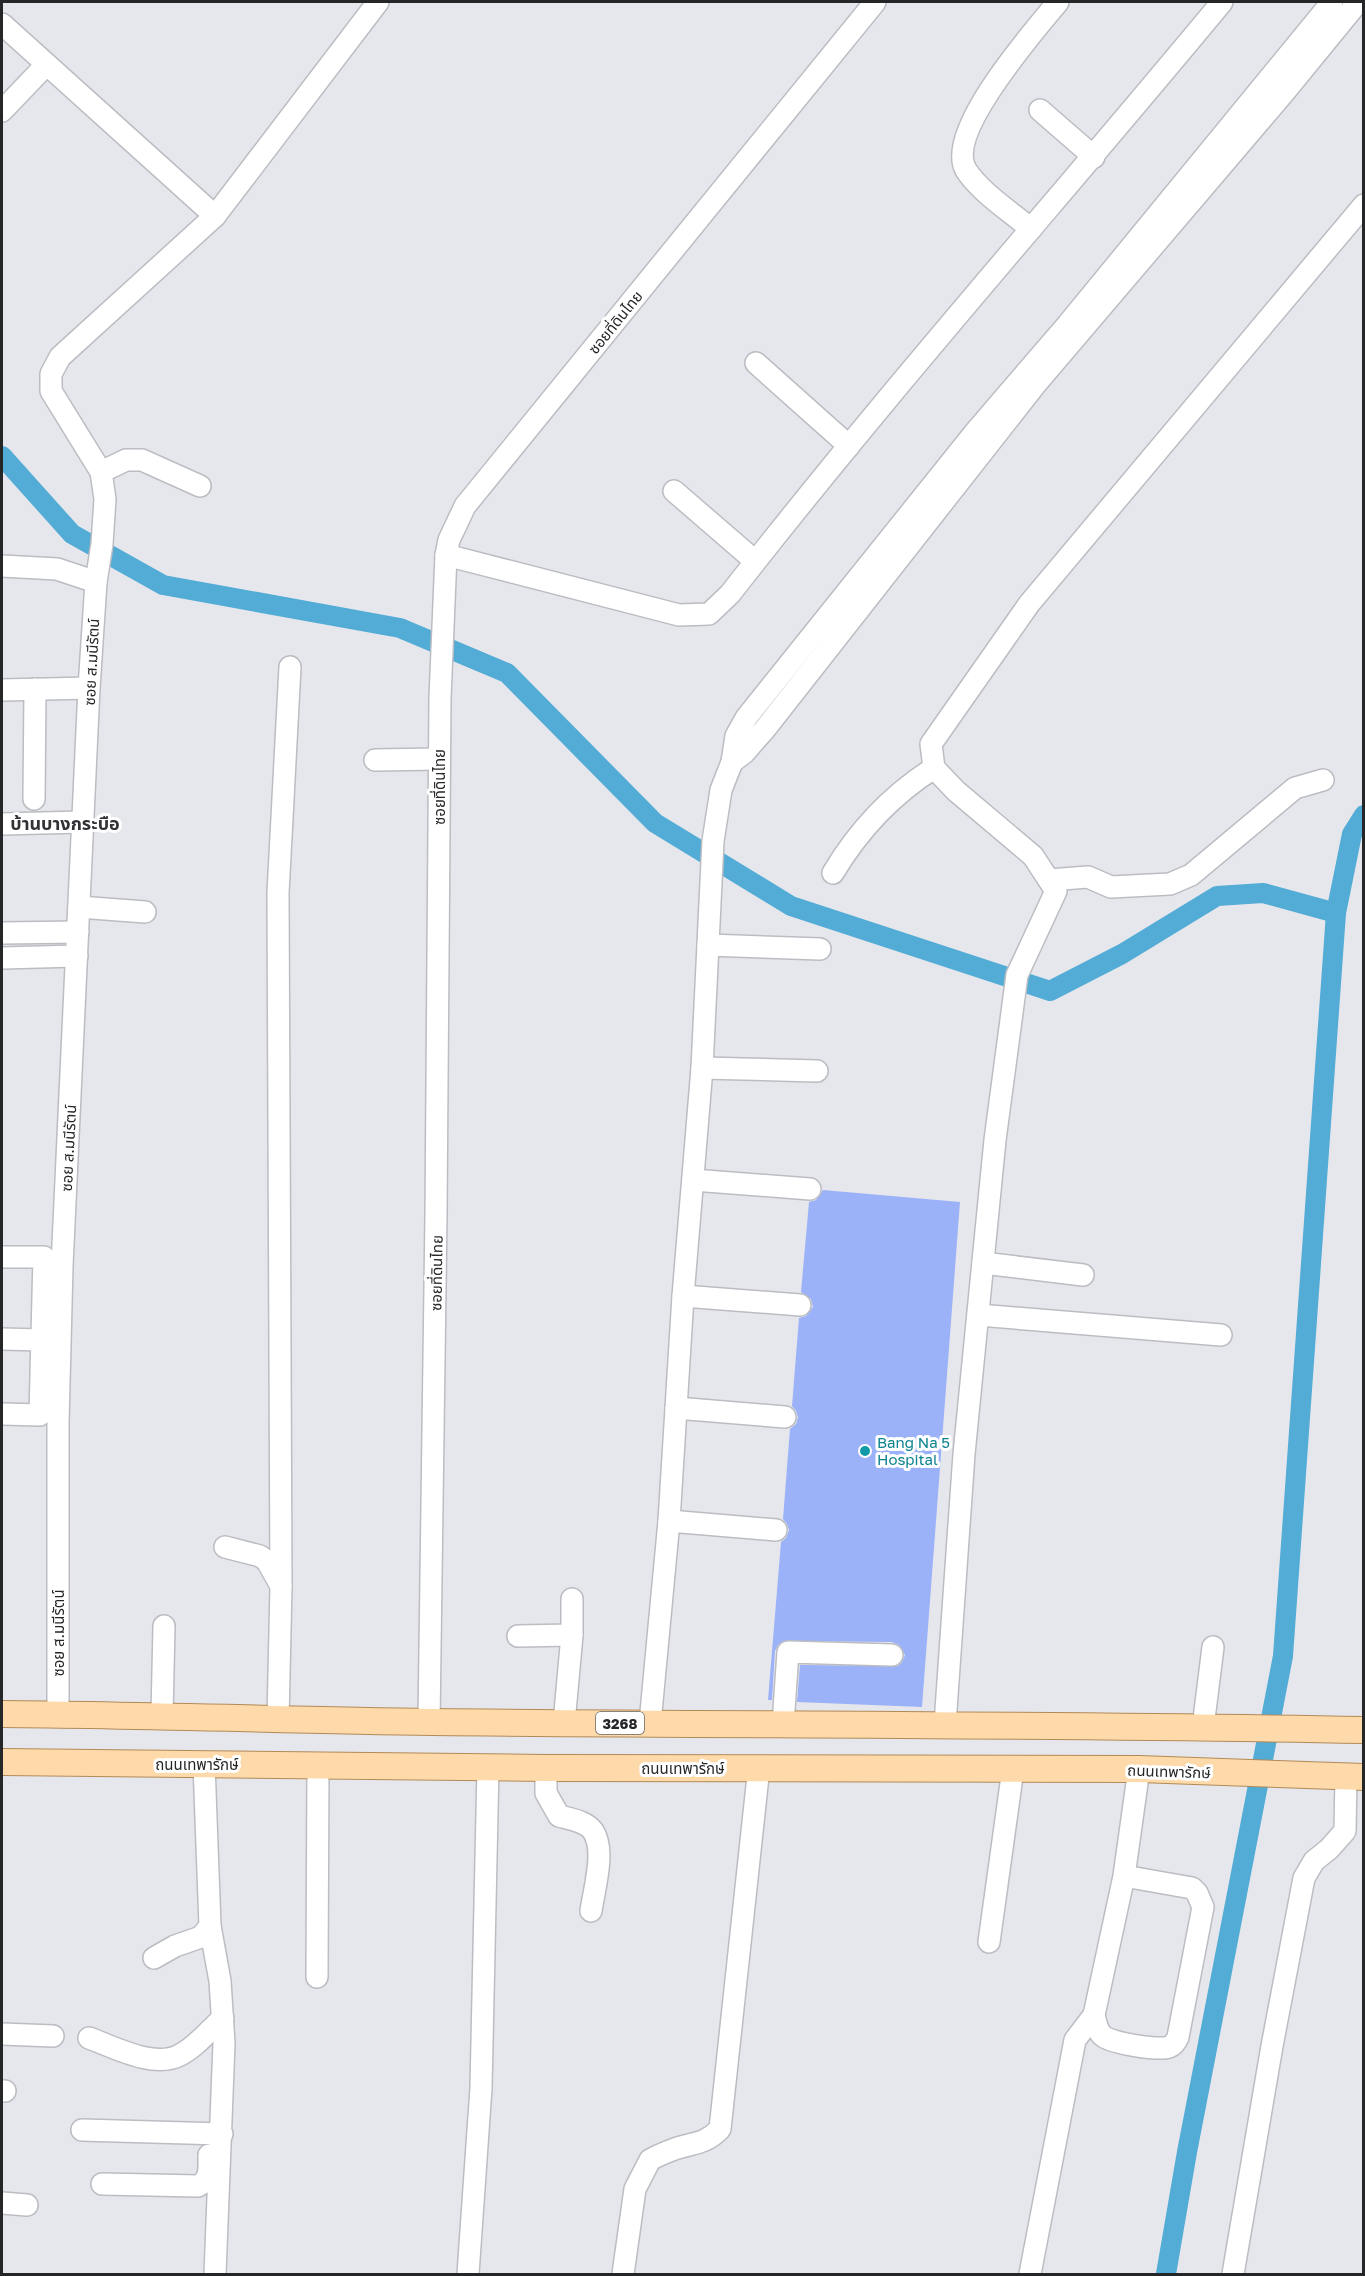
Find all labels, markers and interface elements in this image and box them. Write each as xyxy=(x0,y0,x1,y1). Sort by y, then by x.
street label: ซอยที่ดินไทย xyxy=(583,286,646,357)
street label: ซอย ส.มนีรัตน์ xyxy=(80,618,102,706)
street label: ซอยที่ดินไทย xyxy=(429,749,448,825)
district label: บ้านบางกระบือ xyxy=(10,812,120,834)
street label: ซอย ส.มนีรัตน์ xyxy=(57,1104,79,1192)
street label: ซอยที่ดินไทย xyxy=(425,1235,446,1311)
place label: Bang Na 5 Hospital xyxy=(877,1433,950,1468)
marker: Bang Na 5 Hospital xyxy=(858,1444,872,1458)
street label: ซอย ส.มนีรัตน์ xyxy=(49,1589,67,1677)
road number: 3268 xyxy=(596,1712,644,1734)
street label: ถนนเทพารักษ์ xyxy=(155,1755,239,1773)
street label: ถนนเทพารักษ์ xyxy=(641,1759,725,1777)
street label: ถนนเทพารักษ์ xyxy=(1127,1761,1211,1781)

